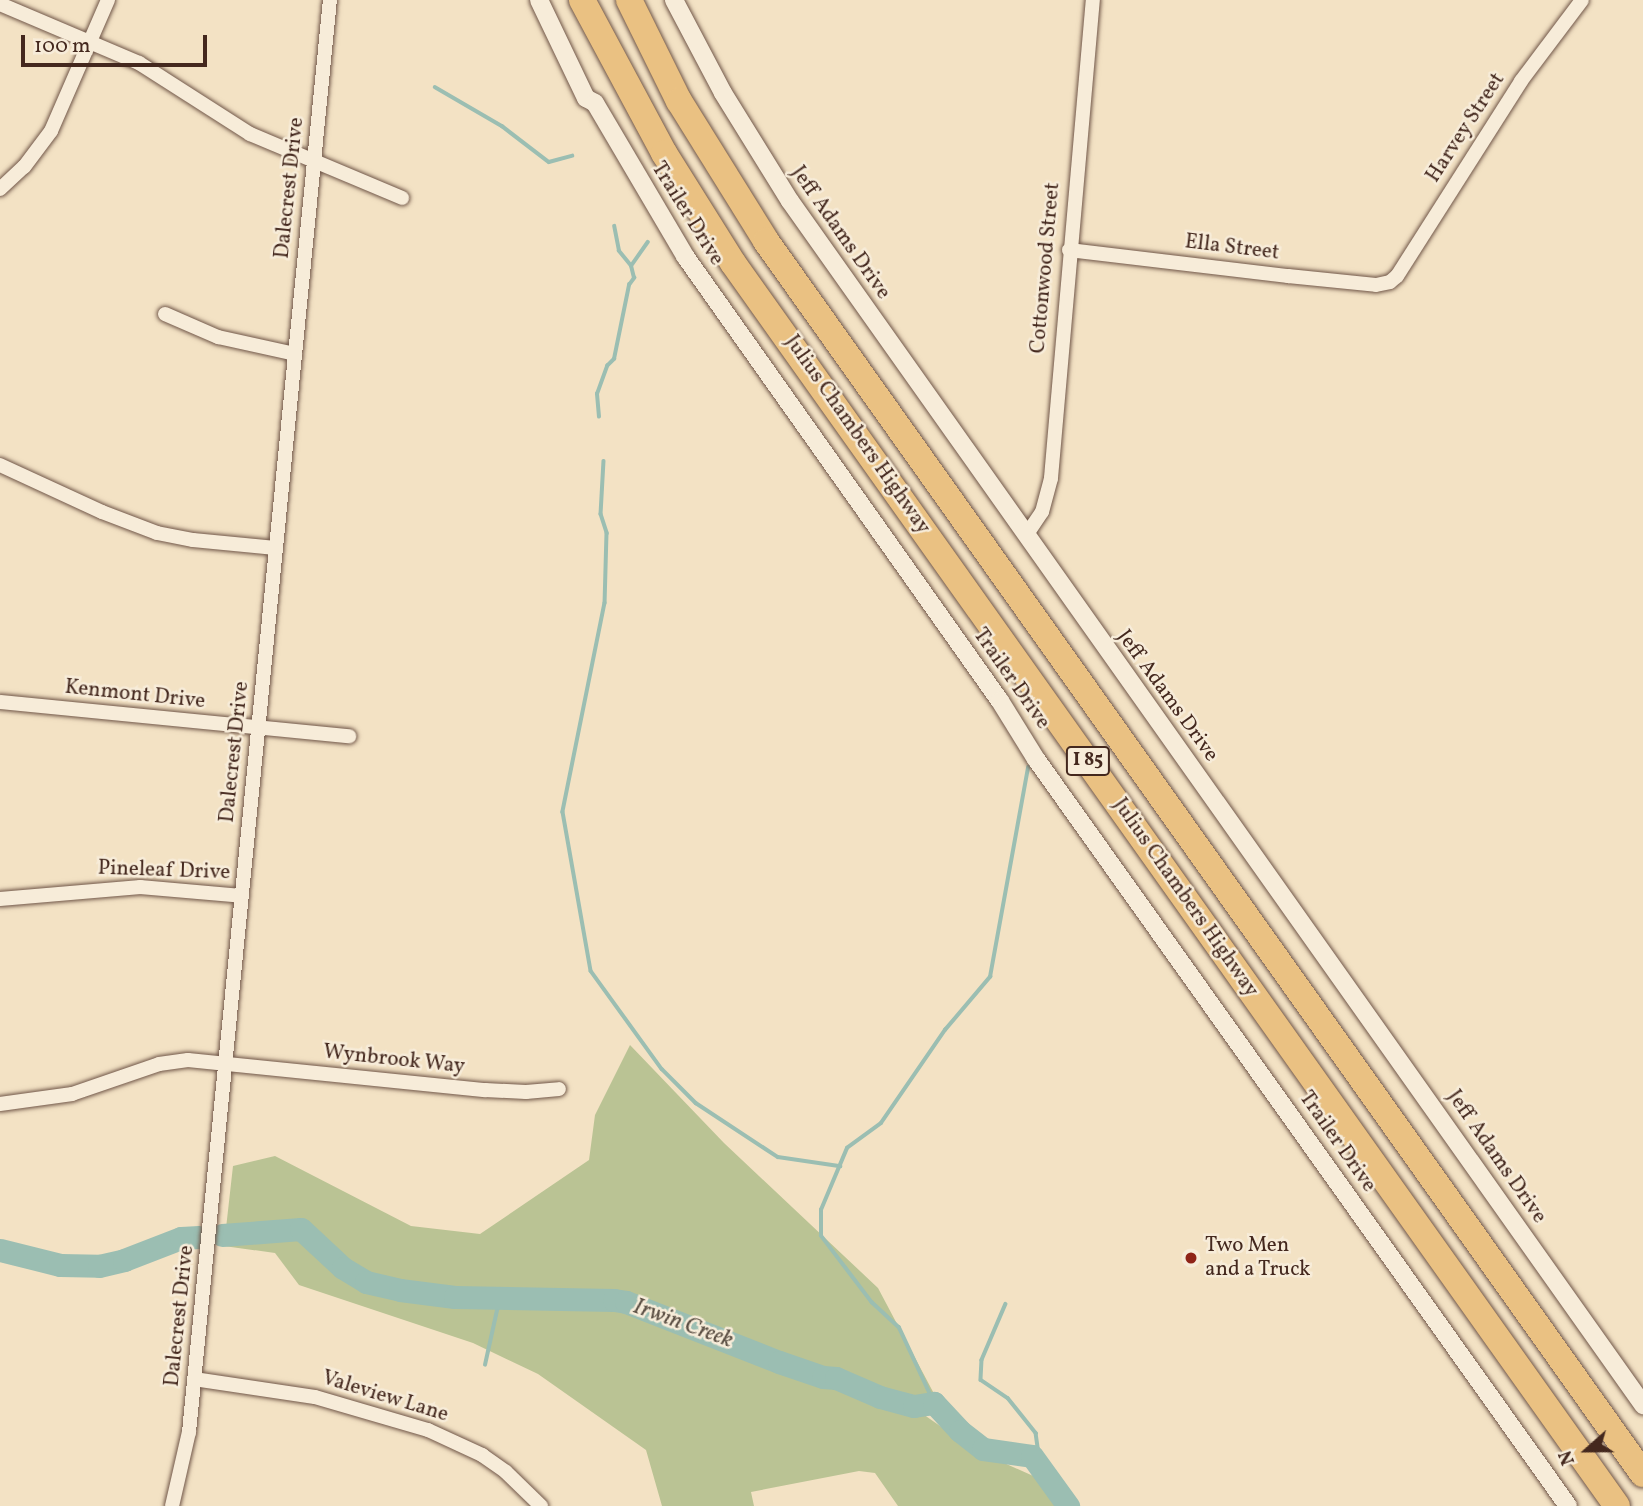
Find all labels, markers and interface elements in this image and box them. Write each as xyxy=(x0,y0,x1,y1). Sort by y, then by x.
scale bar xyxy=(24,21,210,65)
text: 100 m xyxy=(34,32,91,61)
street label: Harvey Street xyxy=(1421,68,1511,188)
street label: Dalecrest Drive xyxy=(270,116,310,260)
street label: Trailer Drive xyxy=(645,157,729,271)
street label: Jeff Adams Drive xyxy=(785,162,895,304)
street label: Cottonwood Street xyxy=(1026,181,1066,355)
street label: Ella Street xyxy=(1183,230,1281,266)
street label: Julius Chambers Highway xyxy=(779,331,935,539)
street label: Trailer Drive xyxy=(967,624,1055,734)
street label: Jeff Adams Drive xyxy=(1111,626,1223,766)
street label: Kenmont Drive xyxy=(64,675,206,715)
street label: Dalecrest Drive xyxy=(215,680,255,824)
road number: I 85 xyxy=(1065,746,1111,776)
street label: Julius Chambers Highway xyxy=(1107,794,1263,1002)
street label: Pineleaf Drive xyxy=(98,856,230,886)
street label: Wynbrook Way xyxy=(322,1040,466,1080)
street label: Jeff Adams Drive xyxy=(1441,1086,1551,1228)
street label: Trailer Drive xyxy=(1293,1087,1381,1197)
place label: Two Men and a Truck xyxy=(1205,1233,1311,1283)
street label: Dalecrest Drive xyxy=(160,1244,200,1388)
marker: Two Men and a Truck xyxy=(1183,1250,1199,1266)
water label: Irwin Creek xyxy=(629,1293,737,1355)
street label: Valeview Lane xyxy=(319,1366,451,1428)
north arrow xyxy=(1552,1415,1622,1485)
text: N xyxy=(1553,1446,1582,1469)

